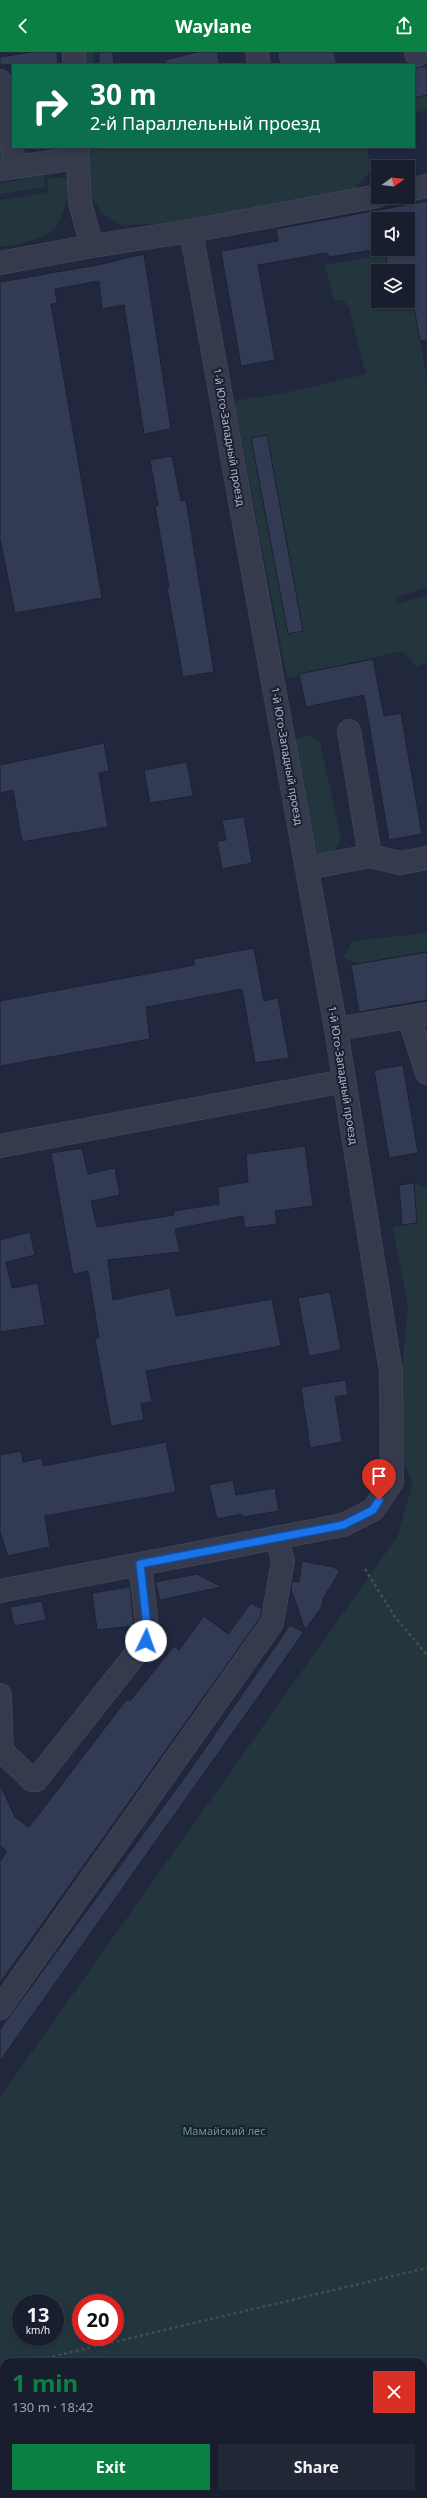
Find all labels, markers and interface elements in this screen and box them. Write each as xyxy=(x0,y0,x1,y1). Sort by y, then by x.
text: Waylane xyxy=(175,14,252,38)
icon: back xyxy=(12,15,34,37)
icon: share xyxy=(393,15,415,37)
text: 30 m xyxy=(90,75,157,113)
icon: right xyxy=(24,80,76,132)
text: 2-й Параллельный проезд xyxy=(90,111,320,135)
north arrow xyxy=(371,160,415,204)
map controls xyxy=(371,160,415,308)
button: sound xyxy=(371,212,415,256)
button: layers xyxy=(371,264,415,308)
street label: 1-й Юго-Западный проезд xyxy=(210,367,249,507)
street label: 1-й Юго-Западный проезд xyxy=(268,686,307,826)
street label: 1-й Юго-Западный проезд xyxy=(325,1005,362,1146)
pin xyxy=(362,1459,396,1500)
icon: arrive xyxy=(368,1465,390,1487)
position arrow xyxy=(125,1620,167,1662)
park label: Мамайский лес xyxy=(182,2123,266,2138)
speed limit sign: 20 xyxy=(72,2294,124,2346)
text: 13 xyxy=(27,2301,49,2328)
text: km/h xyxy=(26,2323,50,2337)
text: 1 min xyxy=(12,2366,78,2399)
button: close xyxy=(373,2371,415,2413)
text: 130 m · 18:42 xyxy=(12,2398,93,2416)
button: Exit xyxy=(12,2444,210,2490)
button: Share xyxy=(218,2444,415,2490)

